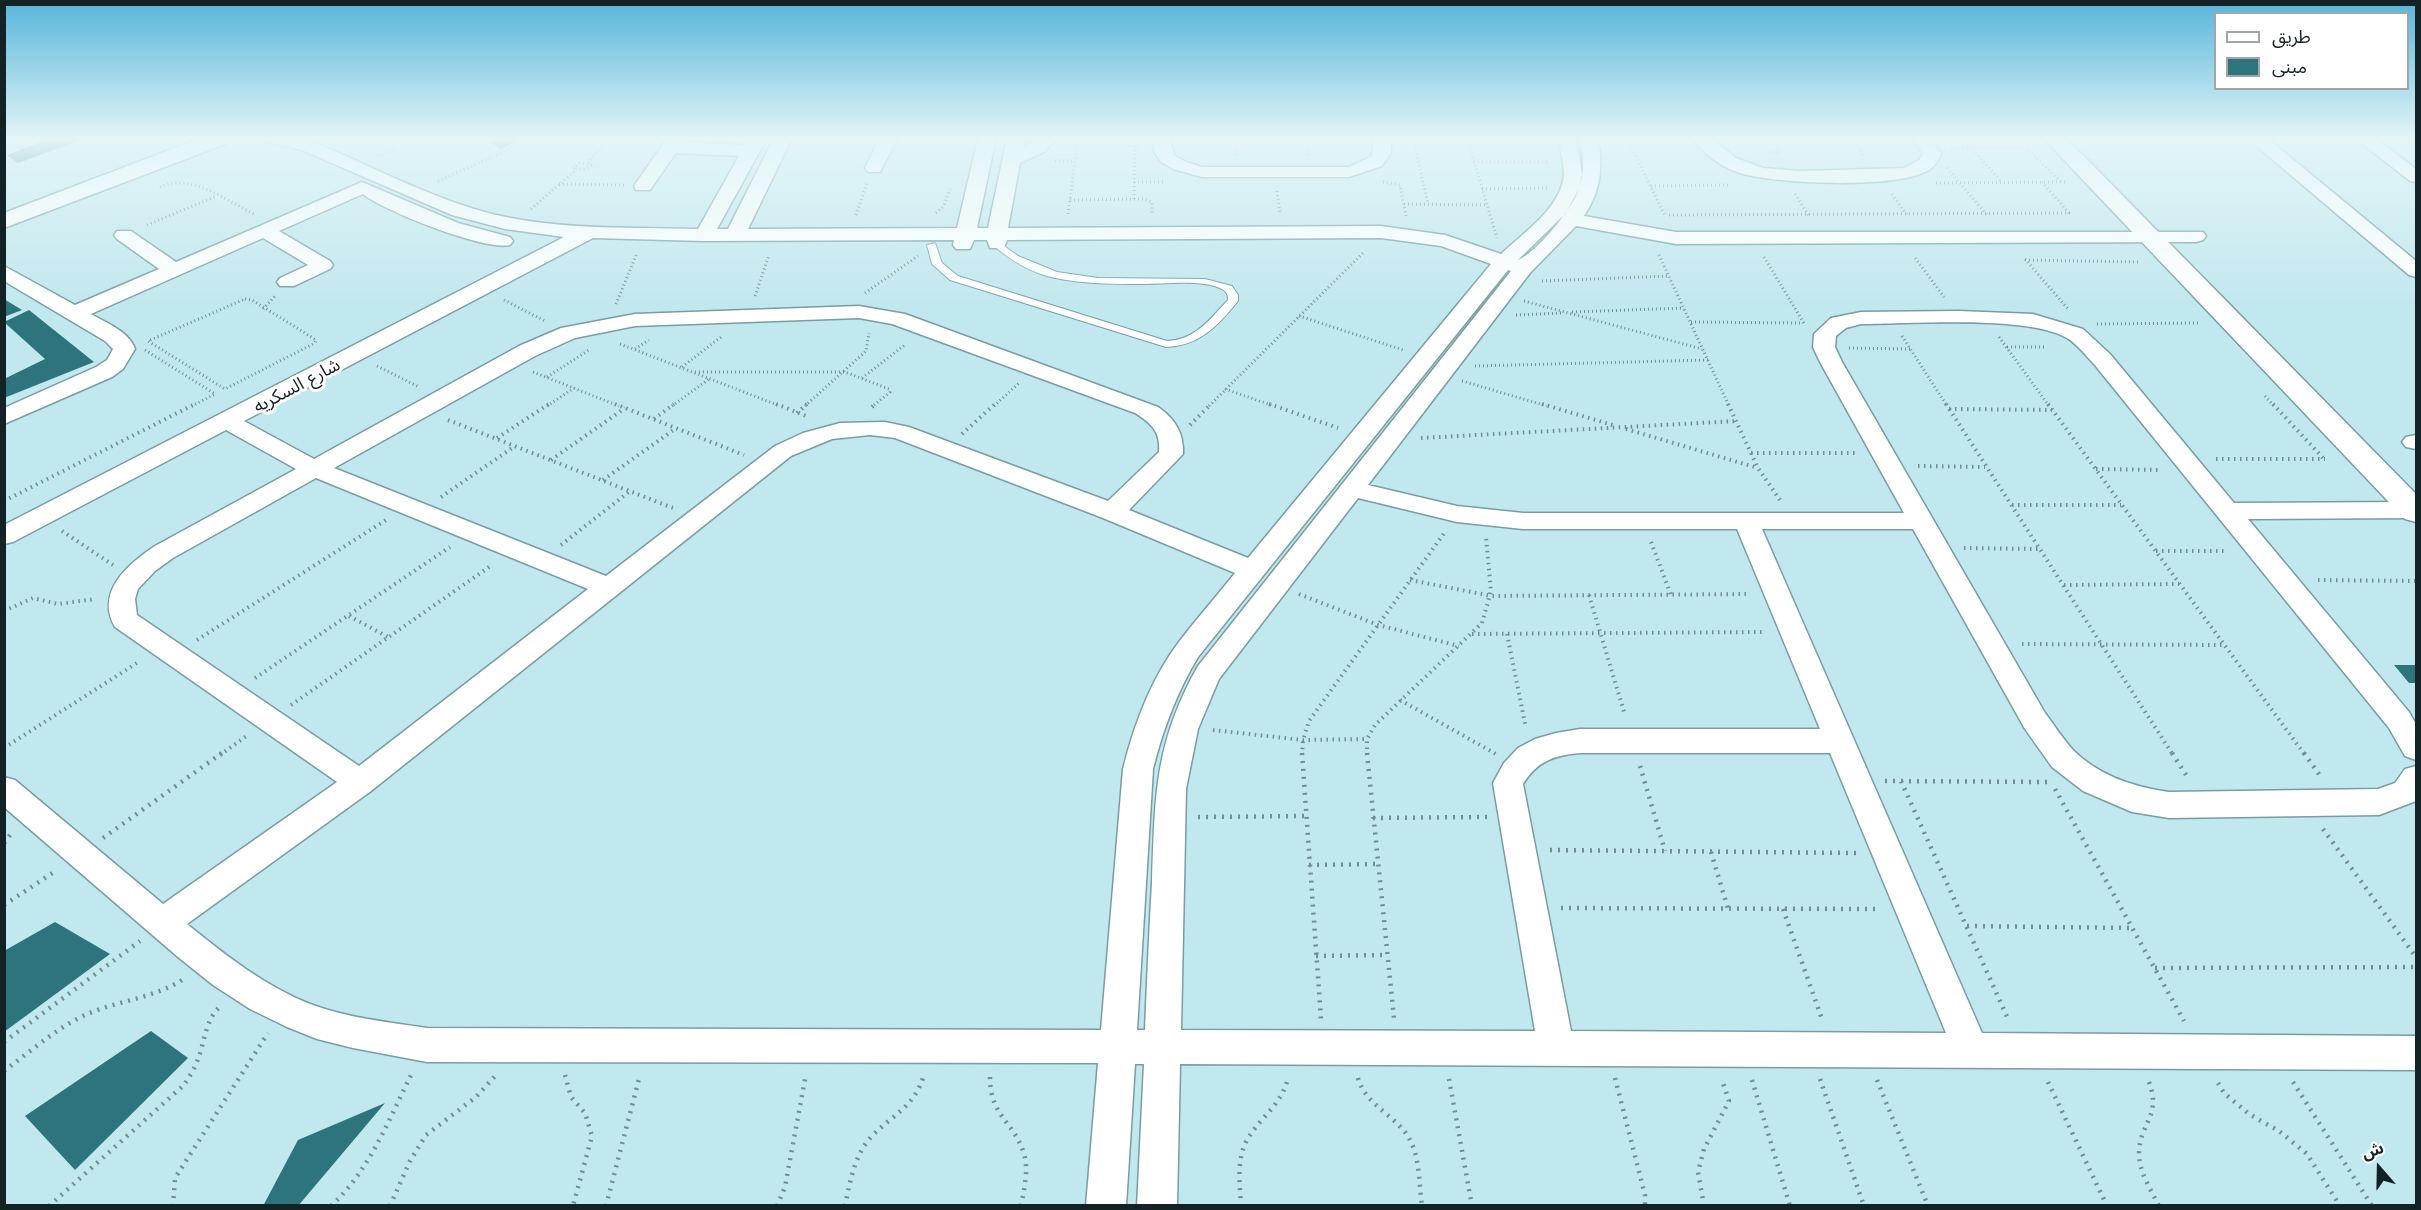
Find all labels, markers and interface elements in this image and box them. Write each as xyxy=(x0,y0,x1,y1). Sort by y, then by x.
legend xyxy=(2214,12,2409,90)
text: طريق xyxy=(2272,26,2311,47)
text: مبنى xyxy=(2272,56,2307,77)
street label: شارع السكريه xyxy=(250,354,344,418)
north arrow xyxy=(2349,1138,2409,1198)
text: ش xyxy=(2359,1138,2386,1163)

